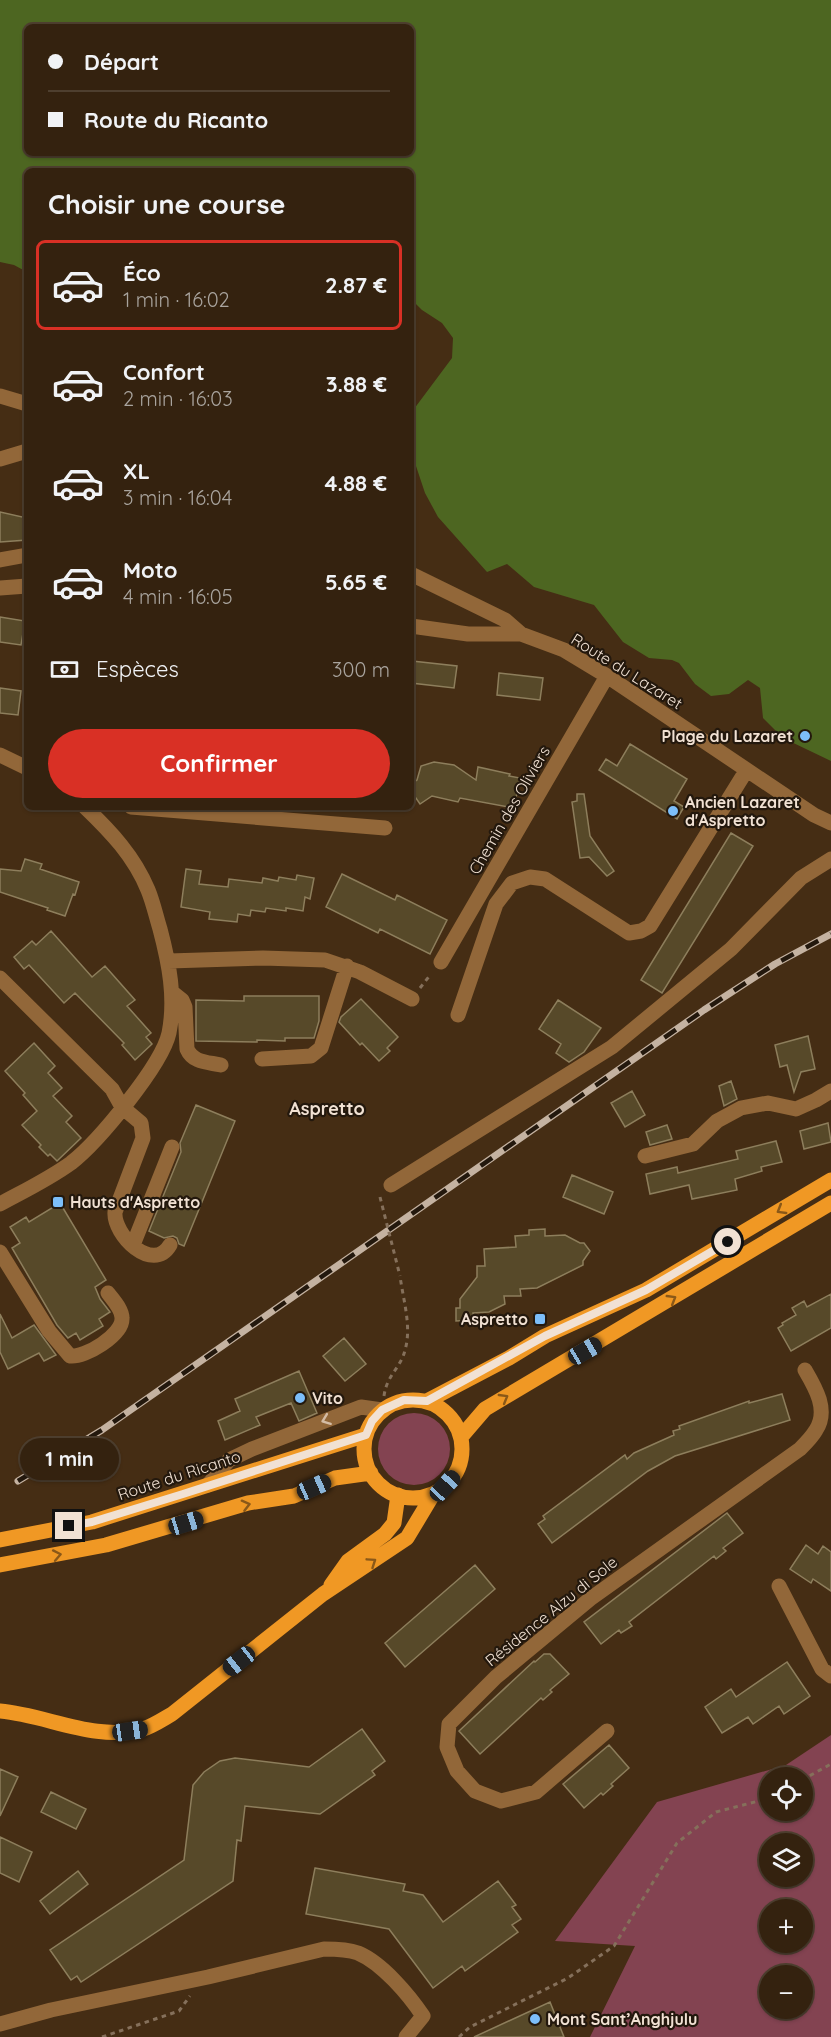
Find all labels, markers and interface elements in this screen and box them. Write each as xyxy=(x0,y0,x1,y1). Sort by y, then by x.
text: Départ xyxy=(84,48,159,76)
text: Route du Ricanto xyxy=(84,106,268,134)
text: Choisir une course xyxy=(48,187,285,221)
icon: car xyxy=(51,258,105,312)
text: Éco xyxy=(123,259,161,287)
text: 2.87 € xyxy=(325,271,387,299)
text: 1 min · 16:02 xyxy=(123,287,230,312)
icon: car xyxy=(51,357,105,411)
text: Confort xyxy=(123,358,205,386)
text: 3.88 € xyxy=(326,370,387,398)
text: 2 min · 16:03 xyxy=(123,386,233,411)
icon: car xyxy=(51,456,105,510)
text: XL xyxy=(123,457,150,485)
text: 4.88 € xyxy=(325,469,387,497)
text: 3 min · 16:04 xyxy=(123,485,232,510)
icon: car xyxy=(51,555,105,609)
text: Moto xyxy=(123,556,177,584)
text: 5.65 € xyxy=(325,568,387,596)
text: 4 min · 16:05 xyxy=(123,584,233,609)
street label: Route du Lazaret xyxy=(568,629,686,713)
icon: cash xyxy=(48,653,81,686)
text: Espèces xyxy=(96,655,179,683)
text: 300 m xyxy=(332,657,390,682)
place label: Plage du Lazaret xyxy=(662,726,793,746)
button: Confirmer xyxy=(48,729,390,798)
marker: Plage du Lazaret xyxy=(798,729,812,743)
street label: Chemin des Oliviers xyxy=(464,742,554,878)
place label: Ancien Lazaret d'Aspretto xyxy=(685,792,800,830)
marker: Ancien Lazaret d'Aspretto xyxy=(666,804,680,818)
district label: Aspretto xyxy=(289,1097,365,1120)
place label: Hauts d'Aspretto xyxy=(70,1192,200,1212)
marker: Hauts d'Aspretto xyxy=(51,1195,65,1209)
one-way arrow xyxy=(777,1203,787,1215)
route start xyxy=(714,1228,741,1255)
one-way arrow xyxy=(666,1294,676,1306)
place label: Aspretto xyxy=(461,1309,528,1329)
marker: Aspretto xyxy=(533,1312,547,1326)
car xyxy=(565,1334,605,1368)
place label: Vito xyxy=(312,1388,343,1408)
marker: Vito xyxy=(293,1391,307,1405)
one-way arrow xyxy=(498,1394,508,1405)
one-way arrow xyxy=(322,1413,333,1425)
callout: 1 min xyxy=(20,1439,118,1481)
text: 1 min xyxy=(45,1446,94,1471)
street label: Route du Ricanto xyxy=(115,1446,243,1504)
car xyxy=(426,1467,464,1505)
car xyxy=(294,1471,334,1503)
one-way arrow xyxy=(241,1499,251,1512)
car xyxy=(166,1509,206,1537)
route end xyxy=(55,1512,82,1539)
one-way arrow xyxy=(53,1549,62,1561)
street label: Résidence Alzu di Sole xyxy=(481,1552,621,1670)
one-way arrow xyxy=(365,1558,376,1569)
car xyxy=(219,1643,259,1679)
car xyxy=(111,1720,149,1742)
map controls xyxy=(759,1767,813,2019)
button: locate xyxy=(759,1767,813,1821)
button: layers xyxy=(759,1833,813,1887)
button: + xyxy=(759,1899,813,1953)
button: − xyxy=(759,1965,813,2019)
place label: Mont Sant’Anghjulu xyxy=(547,2009,698,2029)
marker: Mont Sant’Anghjulu xyxy=(528,2012,542,2026)

